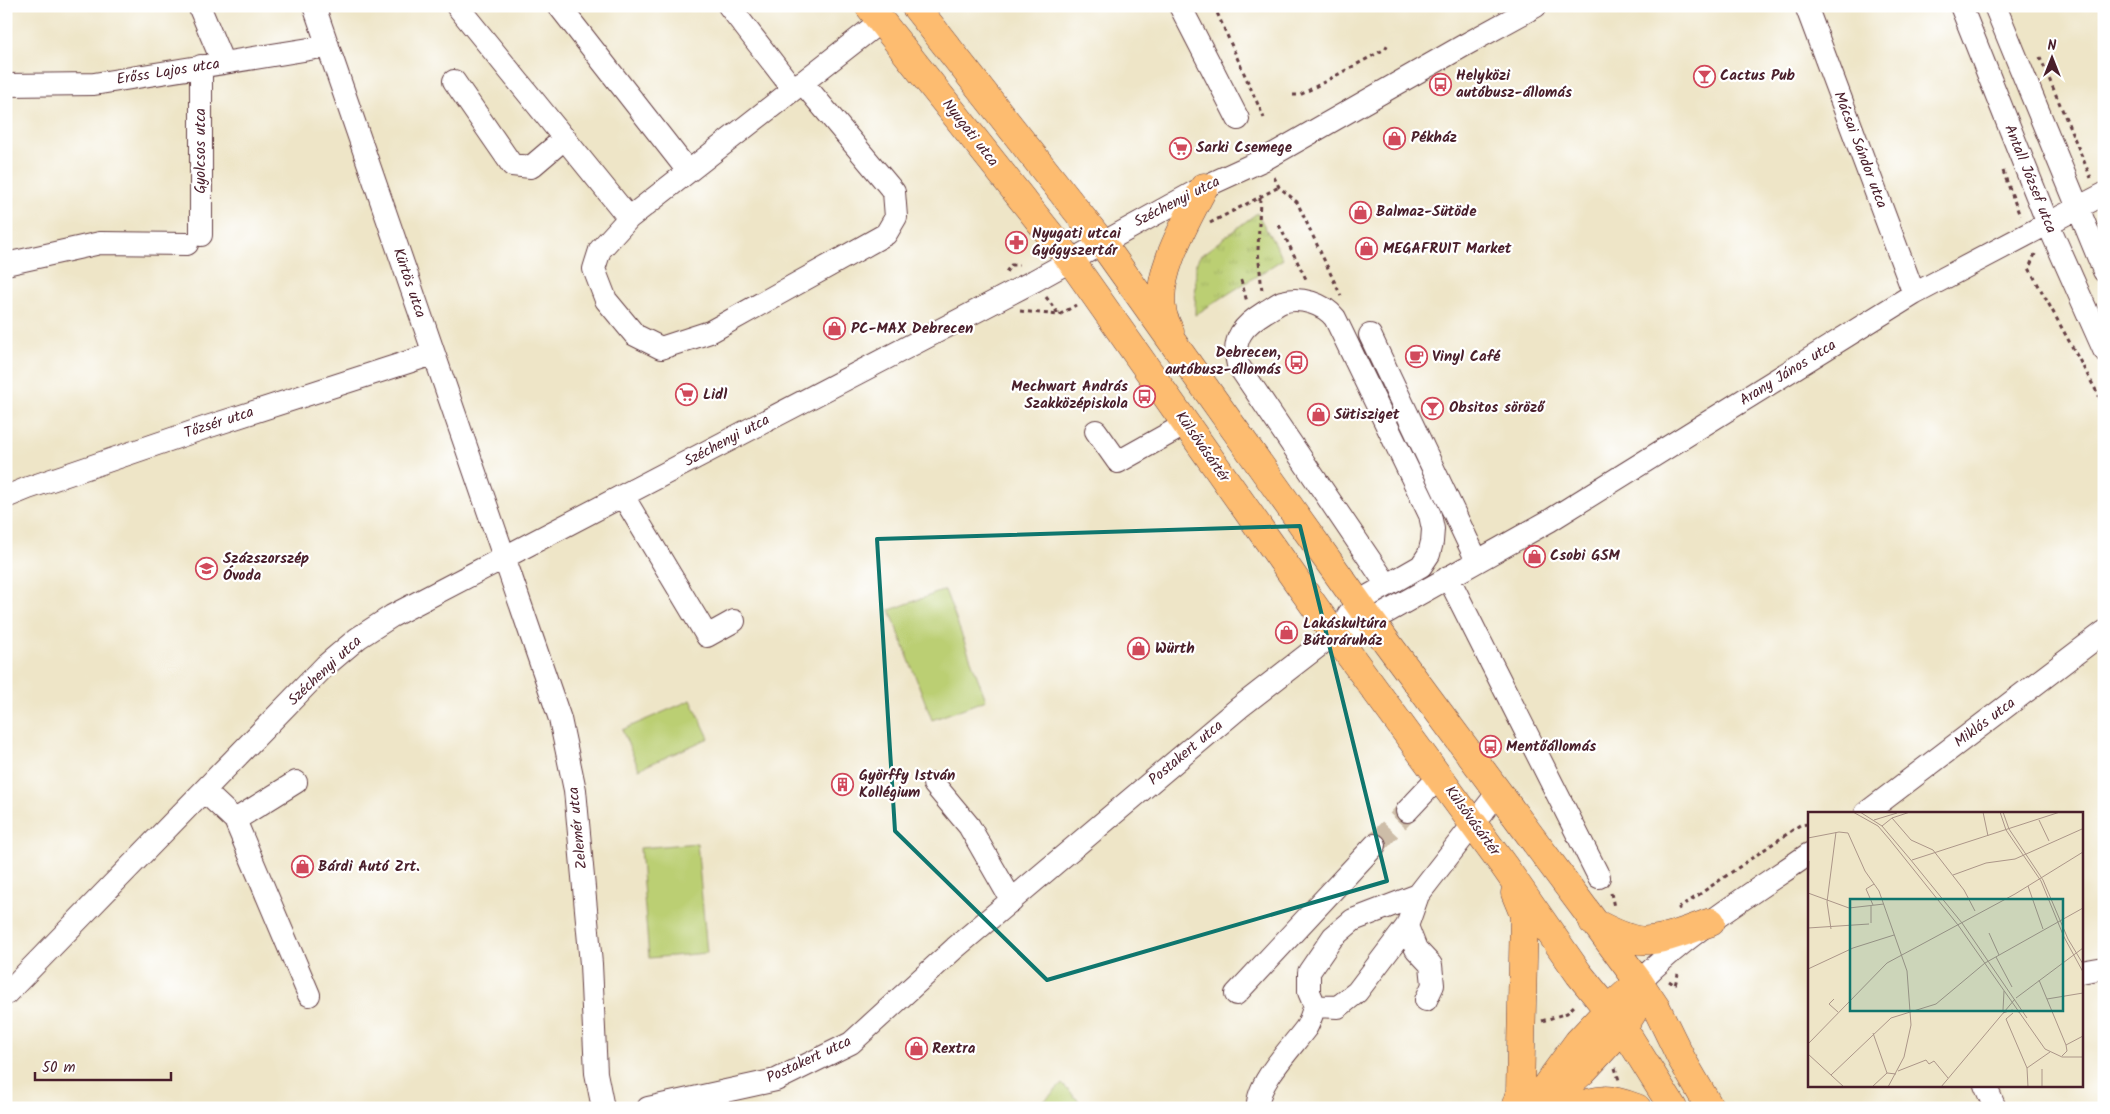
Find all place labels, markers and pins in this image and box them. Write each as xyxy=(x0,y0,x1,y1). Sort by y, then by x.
place label: Helyközi autóbusz-állomás xyxy=(1456,64,1572,105)
bar icon: Cactus Pub xyxy=(1692,64,1716,88)
place label: Cactus Pub xyxy=(1720,64,1796,88)
bus stop icon: Helyközi autóbusz-állomás xyxy=(1428,73,1452,97)
shop icon: Pékház xyxy=(1383,126,1407,150)
place label: Pékház xyxy=(1411,126,1457,150)
supermarket icon: Sarki Csemege xyxy=(1168,136,1192,160)
place label: Sarki Csemege xyxy=(1196,136,1293,160)
shop icon: Balmaz-Sütöde xyxy=(1348,200,1372,224)
place label: Balmaz-Sütöde xyxy=(1376,200,1477,224)
place label: Nyugati utcai Gyógyszertár xyxy=(1032,222,1122,263)
pharmacy icon: Nyugati utcai Gyógyszertár xyxy=(1004,231,1028,255)
shop icon: MEGAFRUIT Market xyxy=(1355,237,1379,261)
place label: MEGAFRUIT Market xyxy=(1383,237,1512,261)
shop icon: PC-MAX Debrecen xyxy=(823,317,847,341)
place label: PC-MAX Debrecen xyxy=(851,317,973,341)
place label: Debrecen, autóbusz-állomás xyxy=(1165,341,1281,382)
cafe icon: Vinyl Café xyxy=(1404,345,1428,369)
place label: Vinyl Café xyxy=(1432,345,1501,369)
bus stop icon: Debrecen, autóbusz-állomás xyxy=(1285,350,1309,374)
place label: Mechwart András Szakközépiskola xyxy=(1011,375,1128,416)
supermarket icon: Lidl xyxy=(675,383,699,407)
place label: Lidl xyxy=(703,383,727,407)
bus stop icon: Mechwart András Szakközépiskola xyxy=(1132,384,1156,408)
bar icon: Obsitos söröző xyxy=(1421,396,1445,420)
place label: Obsitos söröző xyxy=(1449,396,1546,420)
shop icon: Sütisziget xyxy=(1306,403,1330,427)
place label: Sütisziget xyxy=(1334,403,1400,427)
shop icon: Csobi GSM xyxy=(1522,544,1546,568)
place label: Csobi GSM xyxy=(1550,544,1621,568)
place label: Százszorszép Óvoda xyxy=(223,547,309,588)
school or university icon: Százszorszép Óvoda xyxy=(195,556,219,580)
place label: Lakáskultúra Bútoráruház xyxy=(1303,612,1387,653)
shop icon: Lakáskultúra Bútoráruház xyxy=(1275,621,1299,645)
shop icon: Würth xyxy=(1127,637,1151,661)
place label: Würth xyxy=(1155,637,1195,661)
bus stop icon: Mentőállomás xyxy=(1478,735,1502,759)
place label: Mentőállomás xyxy=(1506,735,1596,759)
place label: Györffy István Kollégium xyxy=(859,764,955,805)
building icon: Györffy István Kollégium xyxy=(831,773,855,797)
shop icon: Bárdi Autó Zrt. xyxy=(290,855,314,879)
place label: Bárdi Autó Zrt. xyxy=(318,855,420,879)
shop icon: Rextra xyxy=(904,1037,928,1061)
place label: Rextra xyxy=(932,1037,976,1061)

